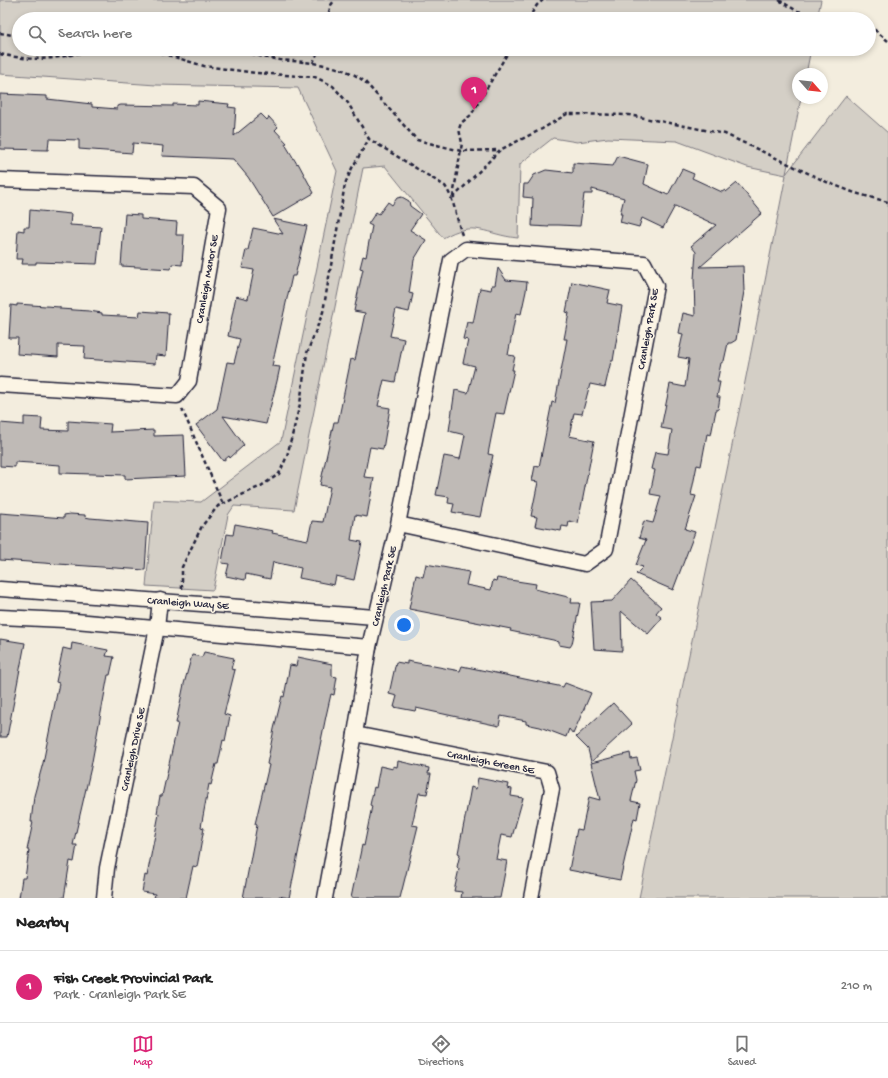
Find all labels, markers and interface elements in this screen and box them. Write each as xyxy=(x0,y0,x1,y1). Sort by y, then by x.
search box xyxy=(12,12,876,56)
icon: search xyxy=(26,23,48,45)
text: Search here xyxy=(58,25,132,43)
north arrow xyxy=(792,68,828,104)
pin: 1 xyxy=(461,77,487,110)
street label: Cranleigh Manor SE xyxy=(194,233,222,324)
street label: Cranleigh Park SE xyxy=(636,287,662,371)
street label: Cranleigh Park SE xyxy=(370,544,400,628)
street label: Cranleigh Way SE xyxy=(147,595,230,613)
your location xyxy=(394,615,414,635)
street label: Cranleigh Drive SE xyxy=(119,705,149,792)
street label: Cranleigh Green SE xyxy=(446,749,536,778)
text: Nearby xyxy=(16,914,69,934)
text: Fish Creek Provincial Park xyxy=(54,970,212,988)
text: 1 xyxy=(26,979,32,994)
text: 210 m xyxy=(841,979,872,994)
text: Park · Cranleigh Park SE xyxy=(54,988,186,1003)
tab: Map xyxy=(132,1033,154,1069)
tab: Directions xyxy=(419,1033,463,1069)
tab: Saved xyxy=(728,1033,756,1069)

